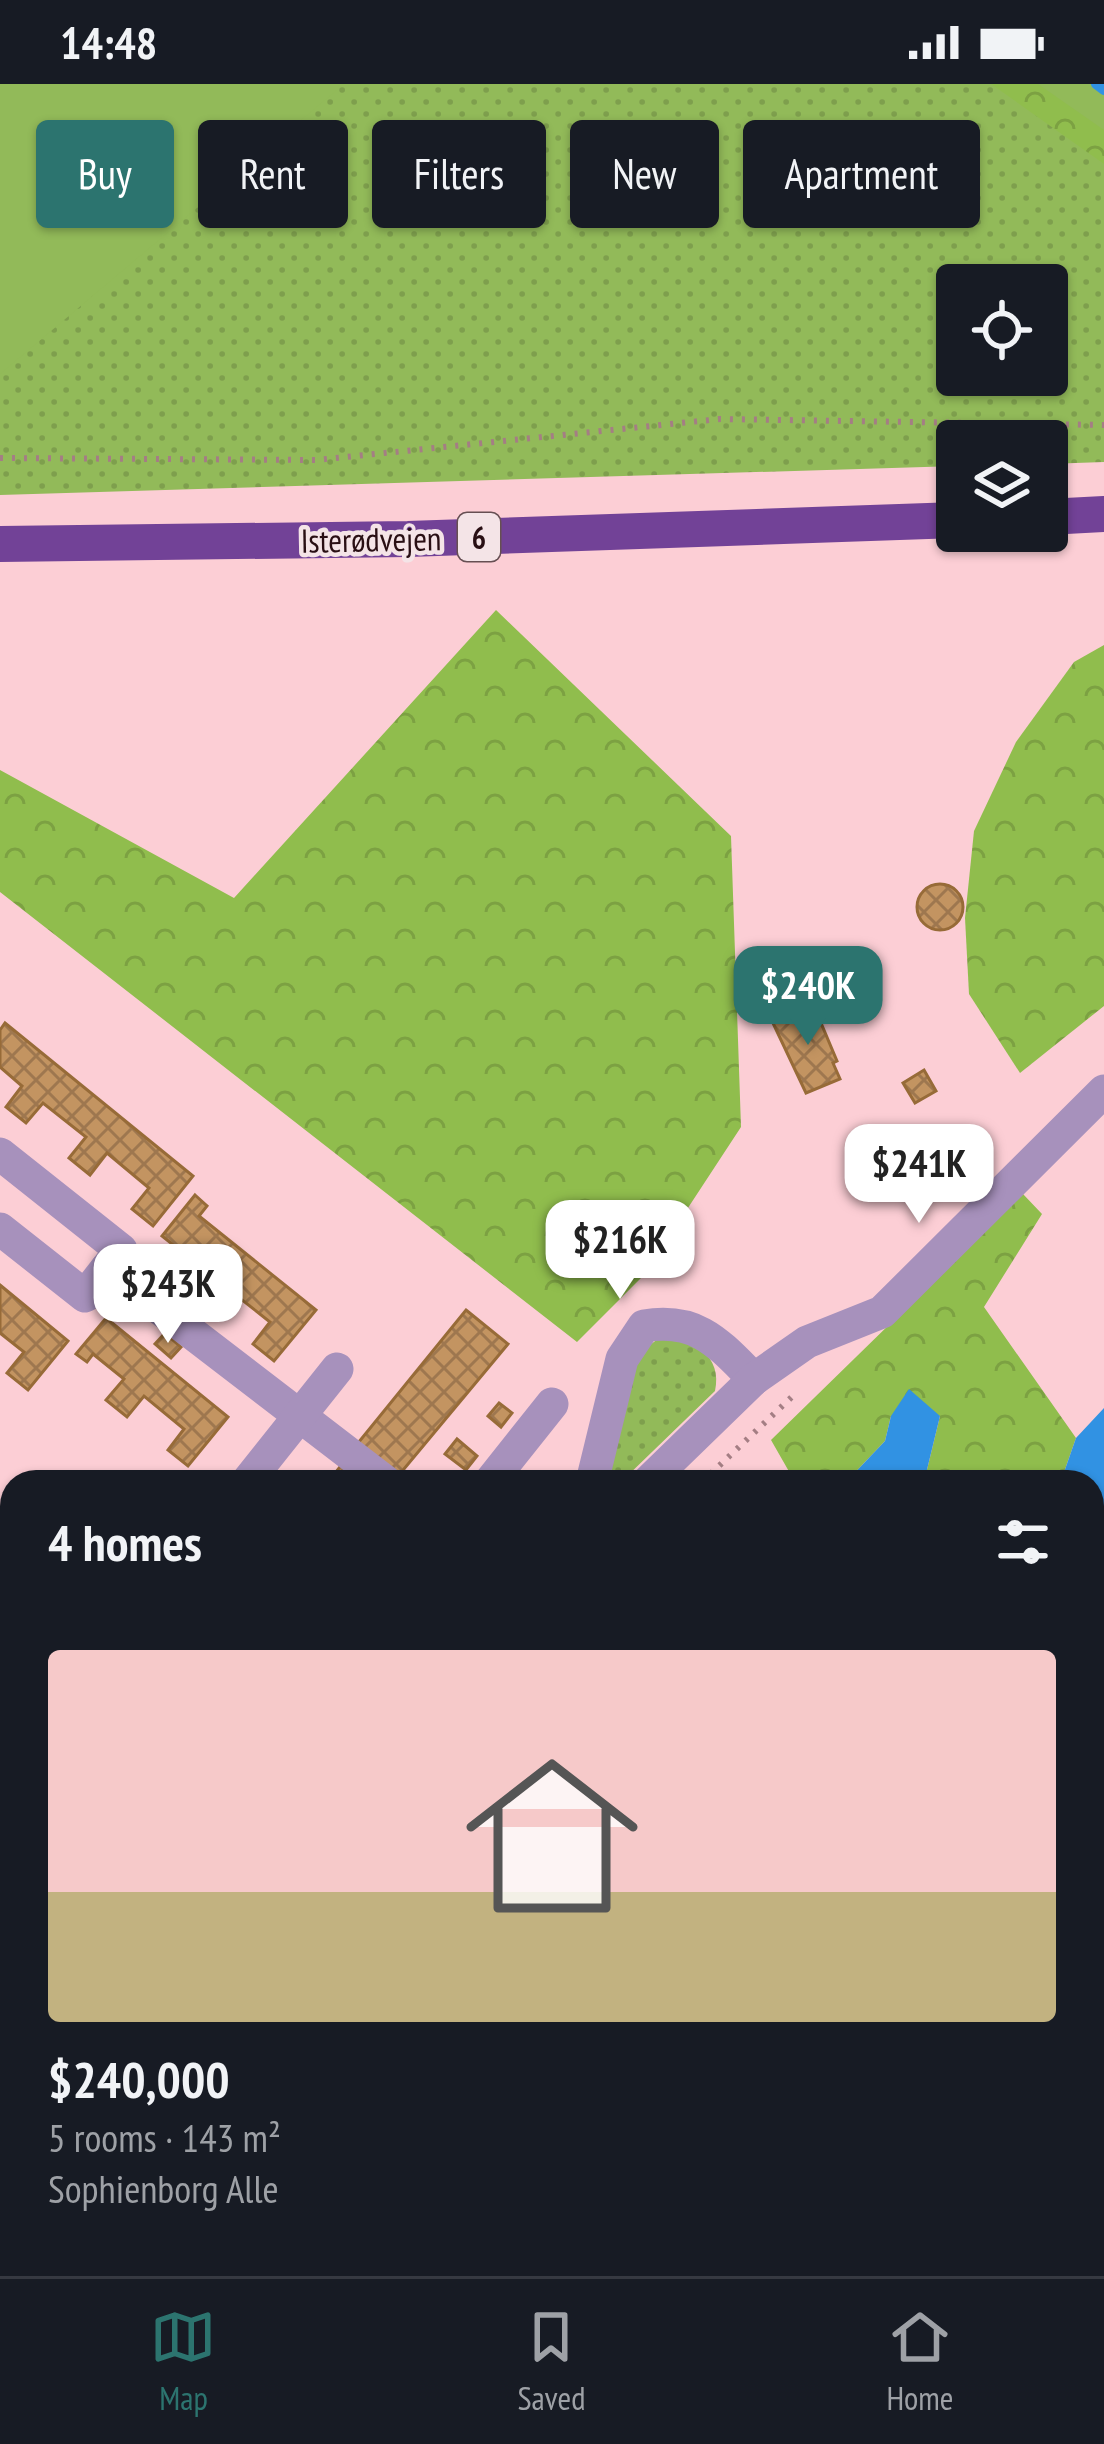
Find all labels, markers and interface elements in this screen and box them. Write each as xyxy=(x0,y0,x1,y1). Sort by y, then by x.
text: 14:48 xyxy=(60,13,157,71)
chip: Buy xyxy=(36,120,174,228)
chip: Rent xyxy=(198,120,348,228)
chip: Filters xyxy=(372,120,546,228)
chip: New xyxy=(570,120,719,228)
chip: Apartment xyxy=(743,120,980,228)
map controls xyxy=(936,264,1068,552)
button: locate xyxy=(936,264,1068,396)
button: layers xyxy=(936,420,1068,552)
road number: 6 xyxy=(458,513,500,561)
street label: Isterødvejen xyxy=(300,516,442,562)
pin: $240K xyxy=(724,946,892,1048)
text: $240K xyxy=(761,959,855,1010)
pin: $241K xyxy=(835,1124,1003,1226)
text: $241K xyxy=(872,1137,966,1188)
pin: $216K xyxy=(536,1200,704,1302)
text: $216K xyxy=(573,1213,667,1264)
pin: $243K xyxy=(84,1244,252,1346)
text: $243K xyxy=(121,1257,215,1308)
text: 4 homes xyxy=(48,1509,202,1575)
icon: filters xyxy=(990,1509,1056,1575)
icon: home xyxy=(444,1728,660,1944)
text: $240,000 xyxy=(48,2046,230,2112)
text: 5 rooms · 143 m² xyxy=(48,2112,281,2163)
text: Sophienborg Alle xyxy=(48,2163,279,2214)
tab: Map xyxy=(150,2304,216,2419)
tab: Saved xyxy=(517,2304,585,2419)
tab: Home xyxy=(886,2304,953,2419)

